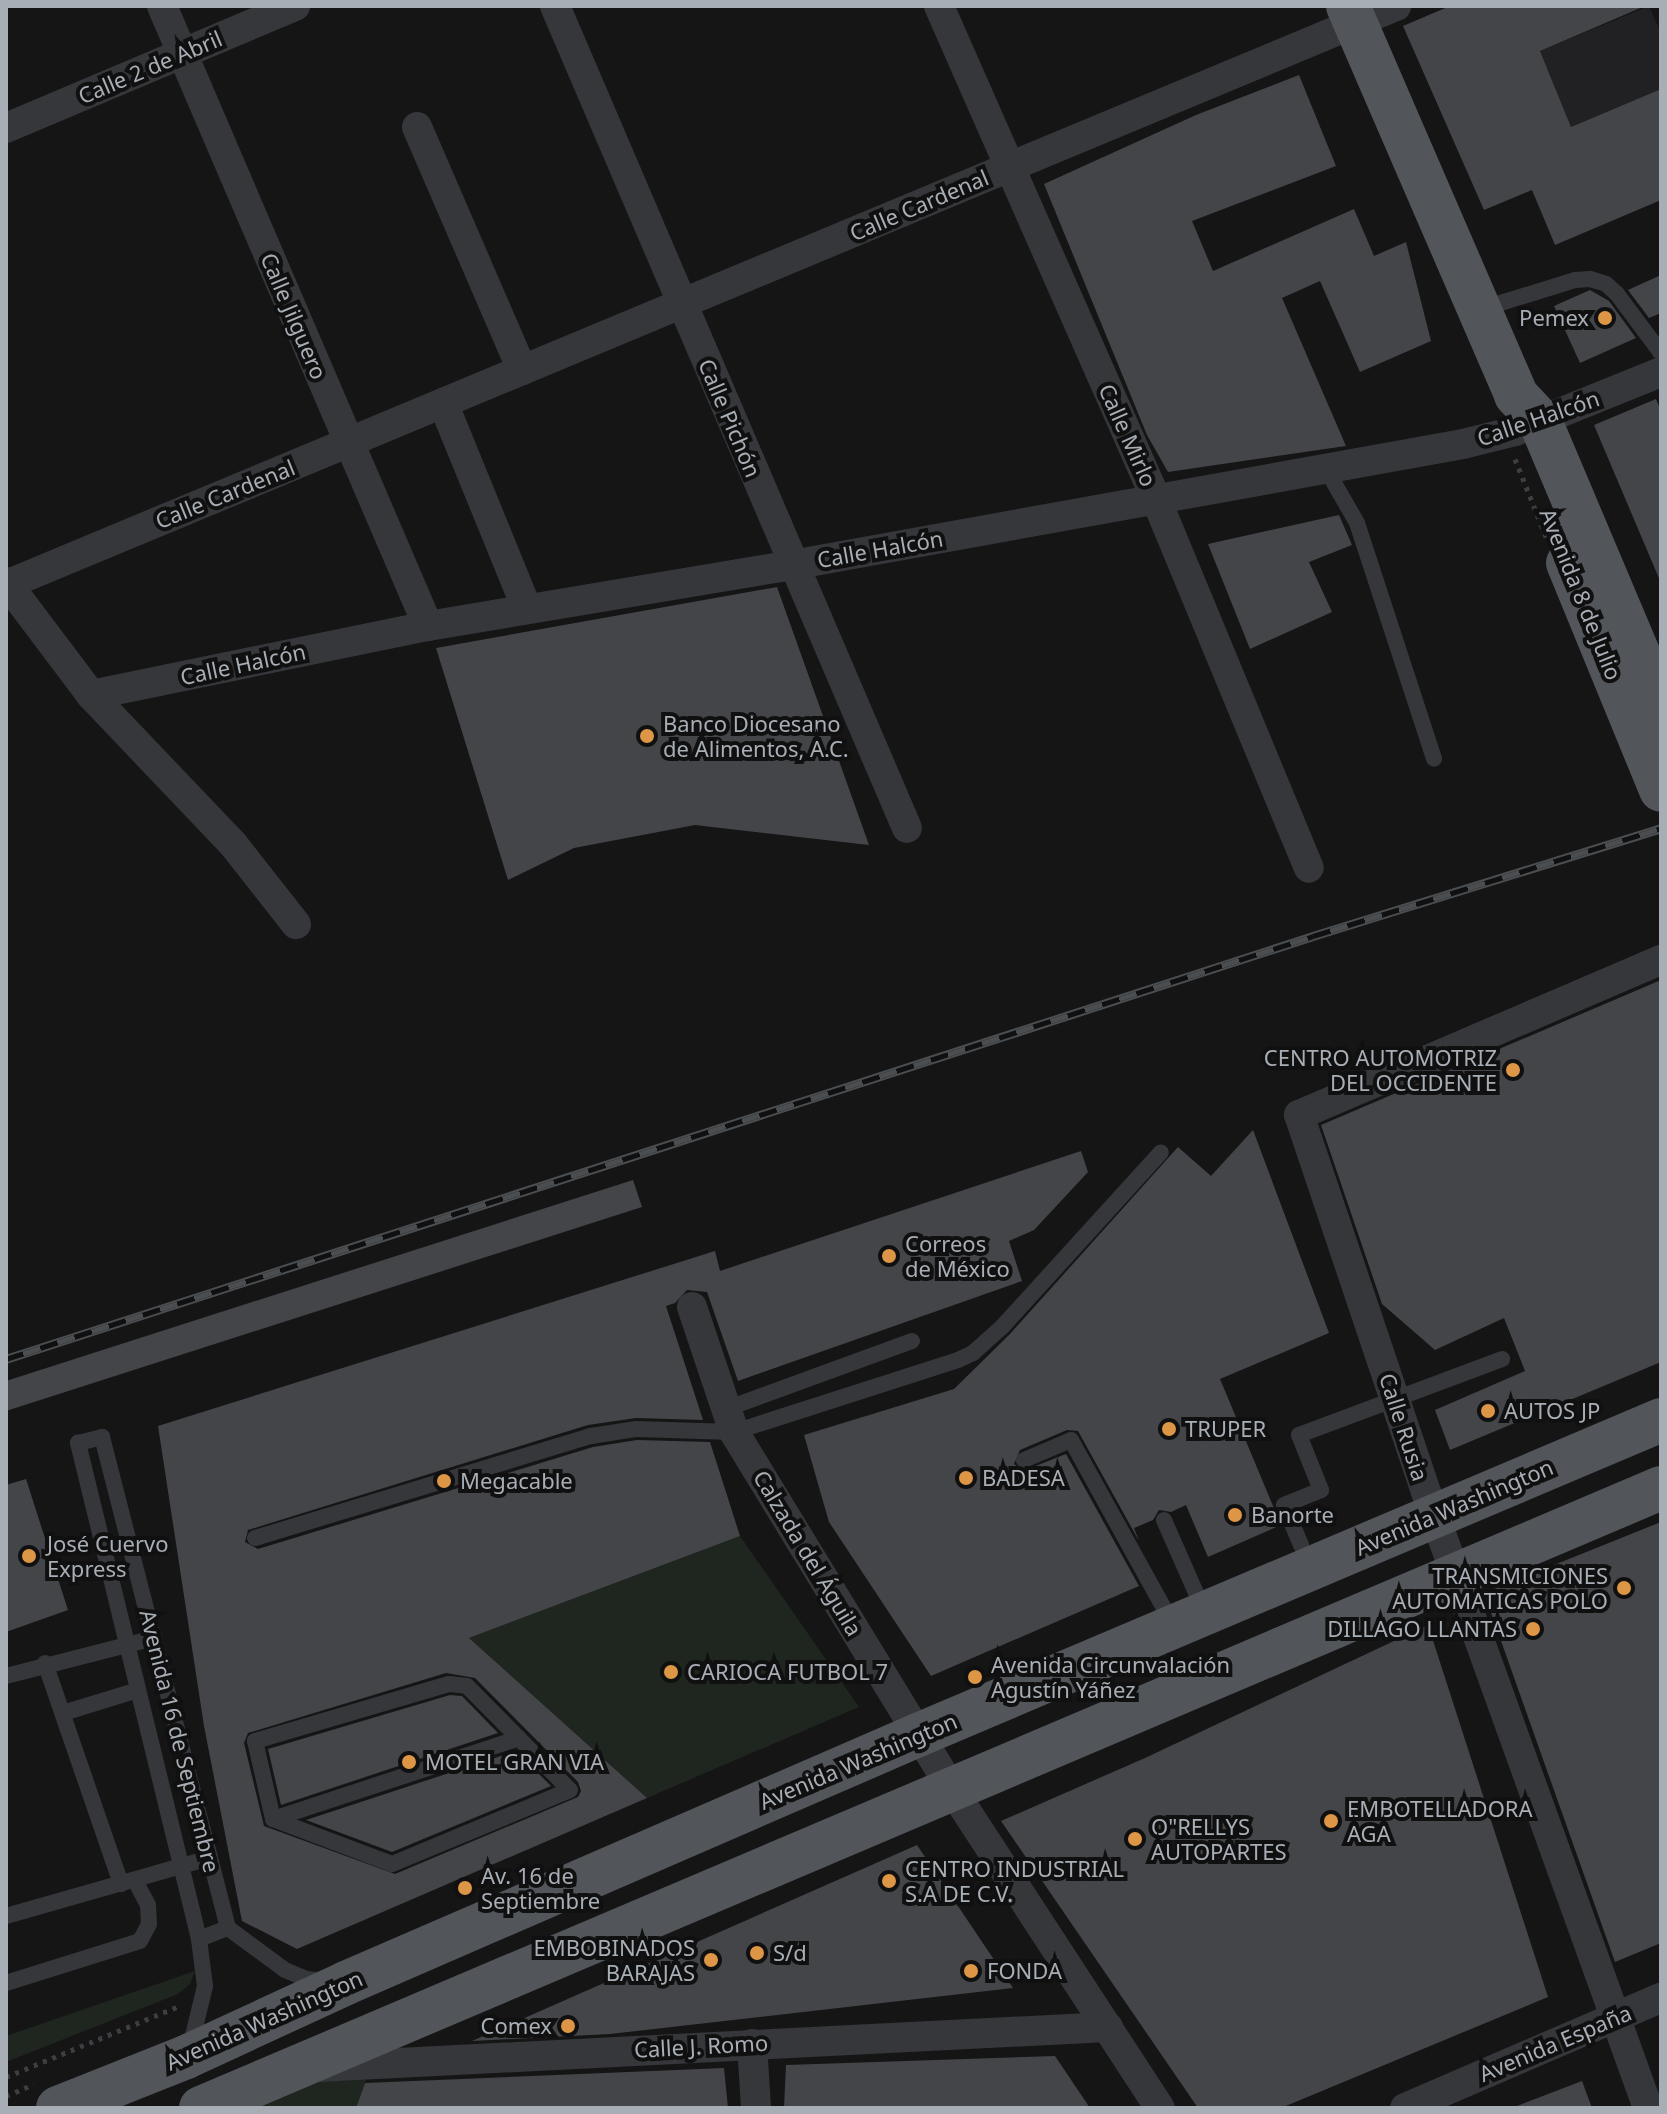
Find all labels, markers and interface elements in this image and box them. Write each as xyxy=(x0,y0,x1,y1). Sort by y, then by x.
street label: Calle 2 de Abril xyxy=(74,25,226,109)
street label: Calle Cardenal xyxy=(846,164,992,246)
street label: Calle Jilguero xyxy=(256,249,332,383)
place label: Pemex xyxy=(1519,305,1589,331)
marker: Pemex xyxy=(1596,309,1614,327)
street label: Calle Pichón xyxy=(693,355,767,481)
street label: Calle Mirlo xyxy=(1094,380,1162,490)
street label: Calle Halcón xyxy=(1473,385,1603,451)
street label: Calle Cardenal xyxy=(151,454,299,534)
street label: Avenida 8 de Julio xyxy=(1535,504,1627,684)
street label: Calle Halcón xyxy=(815,525,945,573)
street label: Calle Halcón xyxy=(178,638,308,690)
place label: Banco Diocesano de Alimentos, A.C. xyxy=(663,710,849,762)
marker: Banco Diocesano de Alimentos, A.C. xyxy=(638,727,656,745)
place label: CENTRO AUTOMOTRIZ DEL OCCIDENTE xyxy=(1264,1044,1497,1096)
marker: CENTRO AUTOMOTRIZ DEL OCCIDENTE xyxy=(1504,1061,1522,1079)
place label: Correos de México xyxy=(905,1230,1010,1282)
marker: Correos de México xyxy=(880,1247,898,1265)
street label: Calle Rusia xyxy=(1374,1370,1434,1484)
place label: AUTOS JP xyxy=(1504,1398,1600,1424)
marker: AUTOS JP xyxy=(1479,1402,1497,1420)
place label: TRUPER xyxy=(1185,1416,1266,1442)
marker: TRUPER xyxy=(1160,1420,1178,1438)
street label: Avenida Washington xyxy=(1351,1453,1557,1561)
street label: Calzada del Águila xyxy=(748,1465,868,1641)
place label: BADESA xyxy=(982,1465,1065,1491)
place label: Megacable xyxy=(460,1468,573,1494)
marker: BADESA xyxy=(957,1469,975,1487)
marker: Megacable xyxy=(435,1472,453,1490)
place label: Banorte xyxy=(1251,1502,1334,1528)
marker: Banorte xyxy=(1226,1506,1244,1524)
place label: José Cuervo Express xyxy=(47,1530,168,1582)
marker: José Cuervo Express xyxy=(18,1545,40,1567)
place label: TRANSMICIONES AUTOMATICAS POLO xyxy=(1392,1562,1608,1614)
marker: TRANSMICIONES AUTOMATICAS POLO xyxy=(1615,1579,1633,1597)
street label: Avenida 16 de Septiembre xyxy=(135,1607,225,1875)
place label: DILLAGO LLANTAS xyxy=(1327,1616,1517,1642)
marker: DILLAGO LLANTAS xyxy=(1524,1620,1542,1638)
place label: Avenida Circunvalación Agustín Yáñez xyxy=(991,1651,1230,1702)
place label: CARIOCA FUTBOL 7 xyxy=(687,1659,888,1685)
marker: CARIOCA FUTBOL 7 xyxy=(662,1663,680,1681)
marker: Avenida Circunvalación Agustín Yáñez xyxy=(966,1668,984,1686)
street label: Avenida Washington xyxy=(755,1707,961,1815)
place label: MOTEL GRAN VIA xyxy=(425,1749,604,1775)
marker: MOTEL GRAN VIA xyxy=(400,1753,418,1771)
place label: EMBOTELLADORA AGA xyxy=(1347,1795,1533,1846)
marker: EMBOTELLADORA AGA xyxy=(1322,1812,1340,1830)
place label: O"RELLYS AUTOPARTES xyxy=(1151,1813,1287,1864)
marker: O"RELLYS AUTOPARTES xyxy=(1126,1830,1144,1848)
place label: CENTRO INDUSTRIAL S.A DE C.V. xyxy=(905,1855,1124,1906)
place label: Av. 16 de Septiembre xyxy=(481,1862,600,1914)
marker: CENTRO INDUSTRIAL S.A DE C.V. xyxy=(880,1872,898,1890)
marker: Av. 16 de Septiembre xyxy=(456,1879,474,1897)
place label: EMBOBINADOS BARAJAS xyxy=(533,1934,695,1986)
place label: S/d xyxy=(773,1940,807,1966)
marker: S/d xyxy=(748,1944,766,1962)
marker: EMBOBINADOS BARAJAS xyxy=(702,1951,720,1969)
place label: FONDA xyxy=(987,1958,1062,1984)
marker: FONDA xyxy=(962,1962,980,1980)
street label: Avenida Washington xyxy=(161,1965,367,2075)
street label: Avenida España xyxy=(1475,1999,1635,2087)
place label: Comex xyxy=(481,2013,552,2039)
marker: Comex xyxy=(559,2017,577,2035)
street label: Calle J. Romo xyxy=(633,2029,769,2063)

